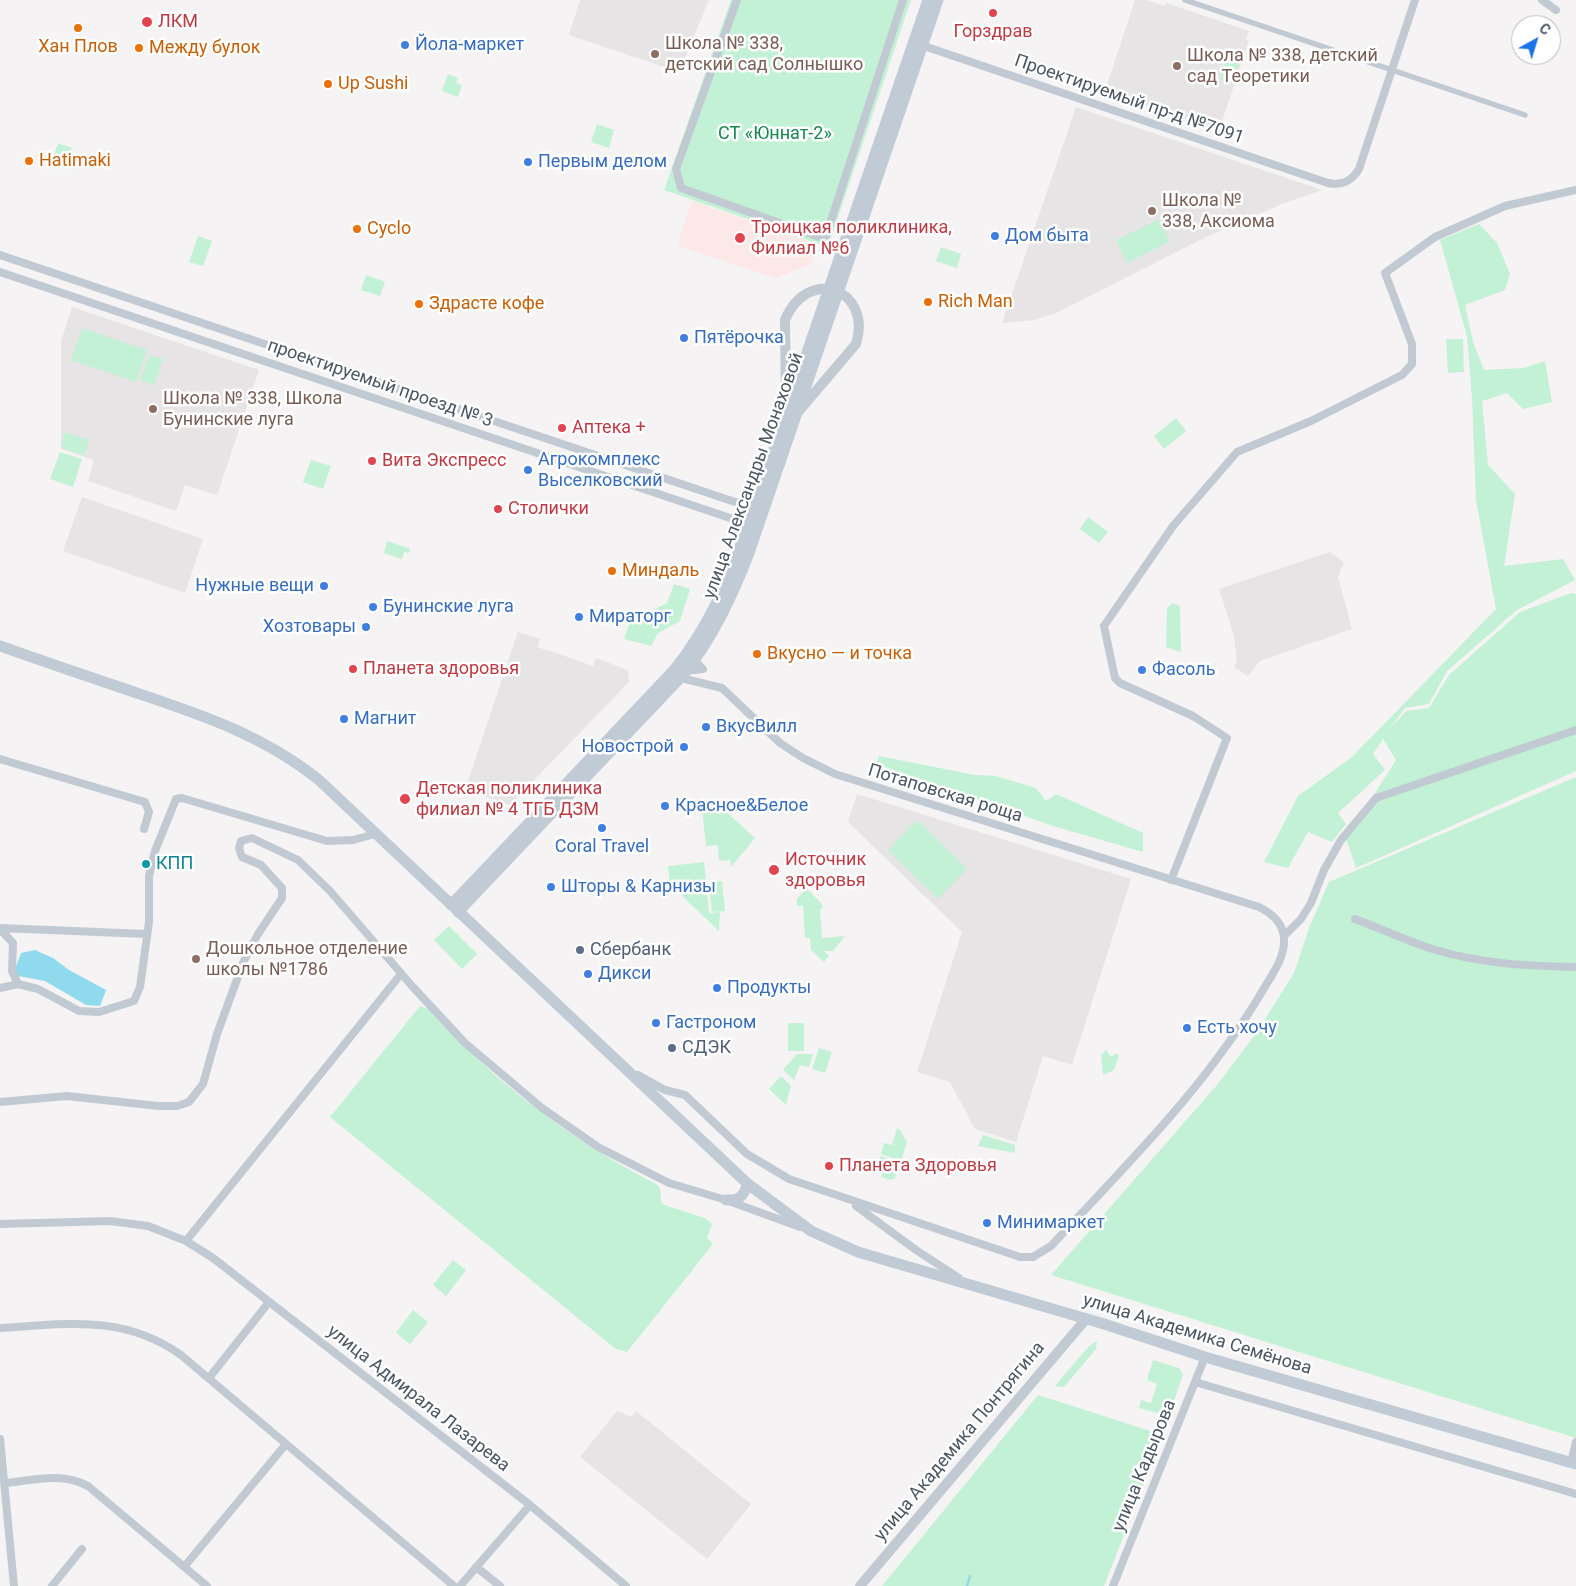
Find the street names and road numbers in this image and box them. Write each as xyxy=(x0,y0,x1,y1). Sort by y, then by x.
street label: Проектируемый пр-д №7091 xyxy=(1011,50,1247,150)
street label: проектируемый проезд № 3 xyxy=(264,335,496,433)
street label: улица Александры Монаховой xyxy=(699,350,809,602)
street label: Потаповская роща xyxy=(865,760,1025,828)
street label: улица Академика Семёнова xyxy=(1080,1290,1314,1380)
street label: улица Адмирала Лазарева xyxy=(322,1321,514,1477)
street label: улица Академика Понтрягина xyxy=(870,1338,1050,1546)
street label: улица Кадырова xyxy=(1109,1397,1181,1535)

